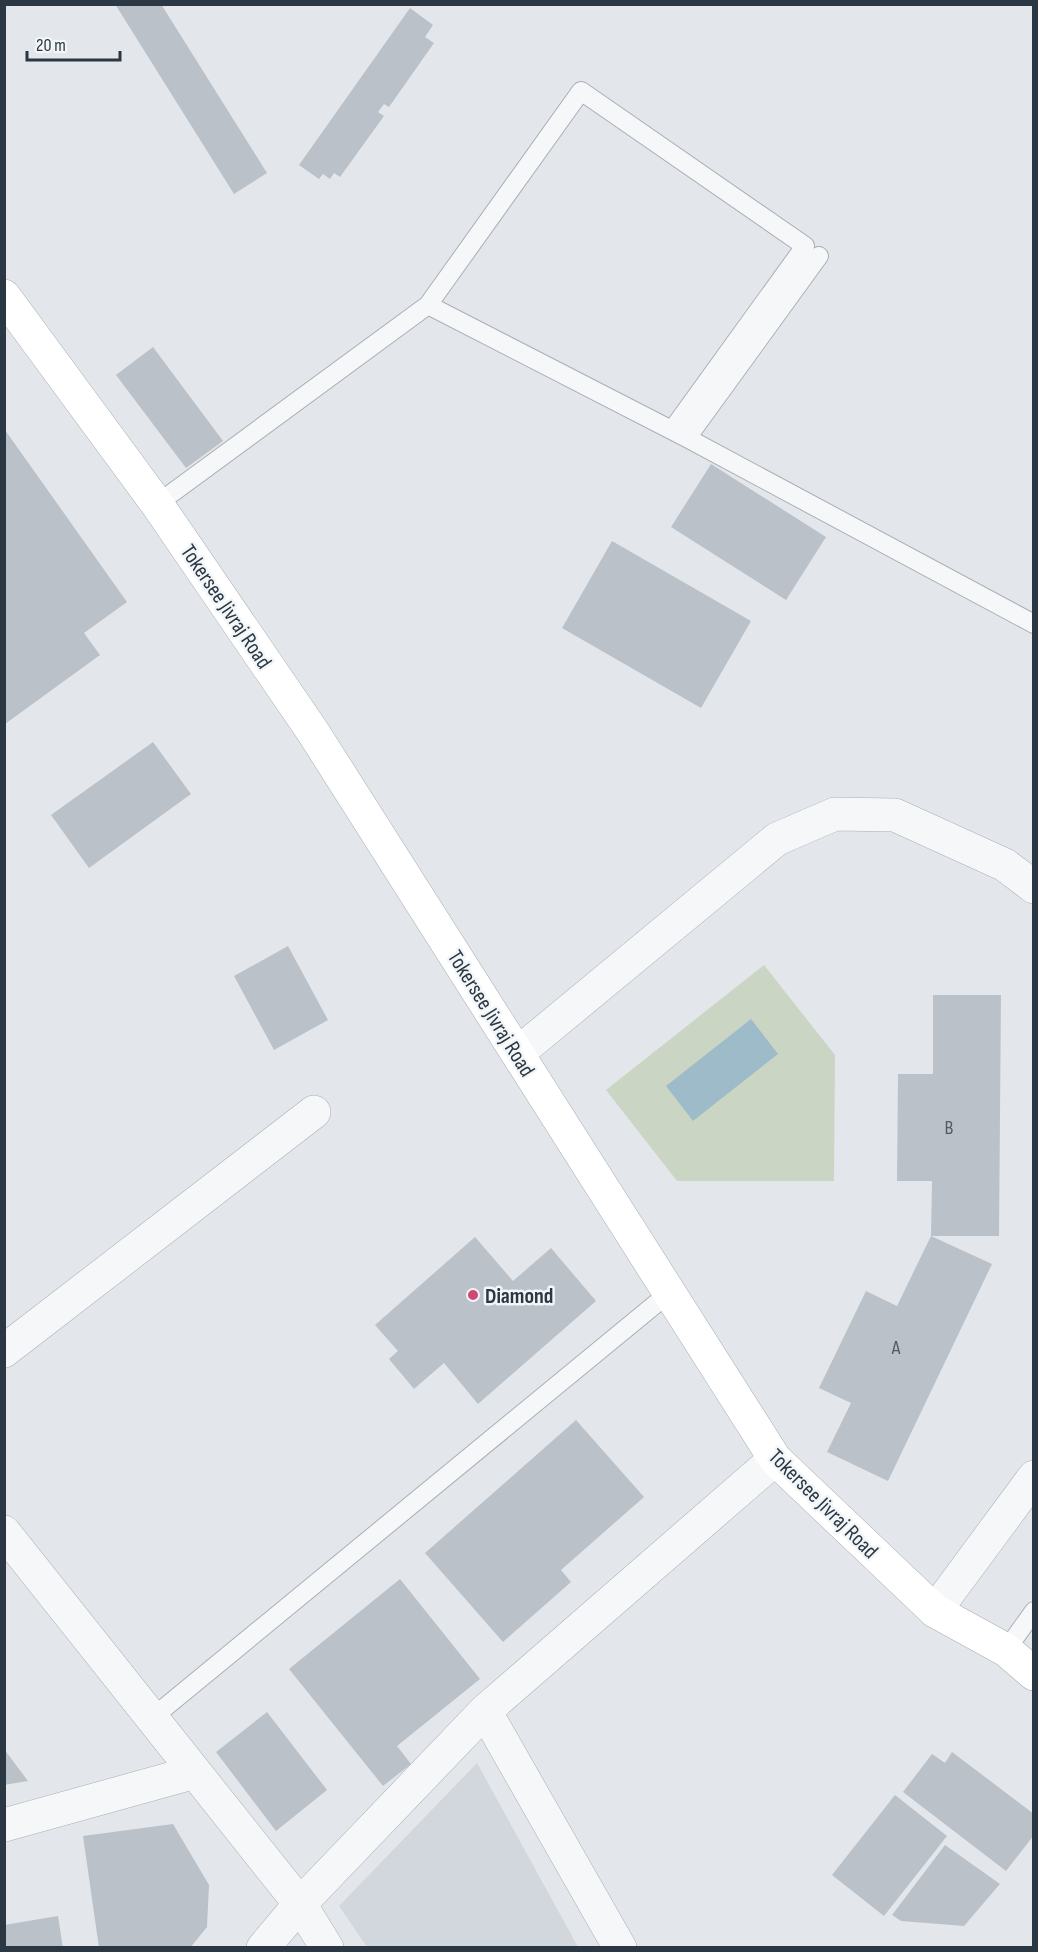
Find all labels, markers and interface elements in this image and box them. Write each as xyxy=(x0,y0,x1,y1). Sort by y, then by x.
scale bar xyxy=(27,24,120,62)
text: 20 m xyxy=(36,35,66,56)
street label: Tokersee Jivraj Road xyxy=(174,540,277,674)
street label: Tokersee Jivraj Road xyxy=(441,945,540,1082)
house number: B xyxy=(945,1116,954,1140)
place label: Diamond xyxy=(485,1283,553,1310)
marker: Diamond xyxy=(466,1288,480,1302)
house number: A xyxy=(891,1336,901,1360)
street label: Tokersee Jivraj Road xyxy=(762,1444,883,1565)

